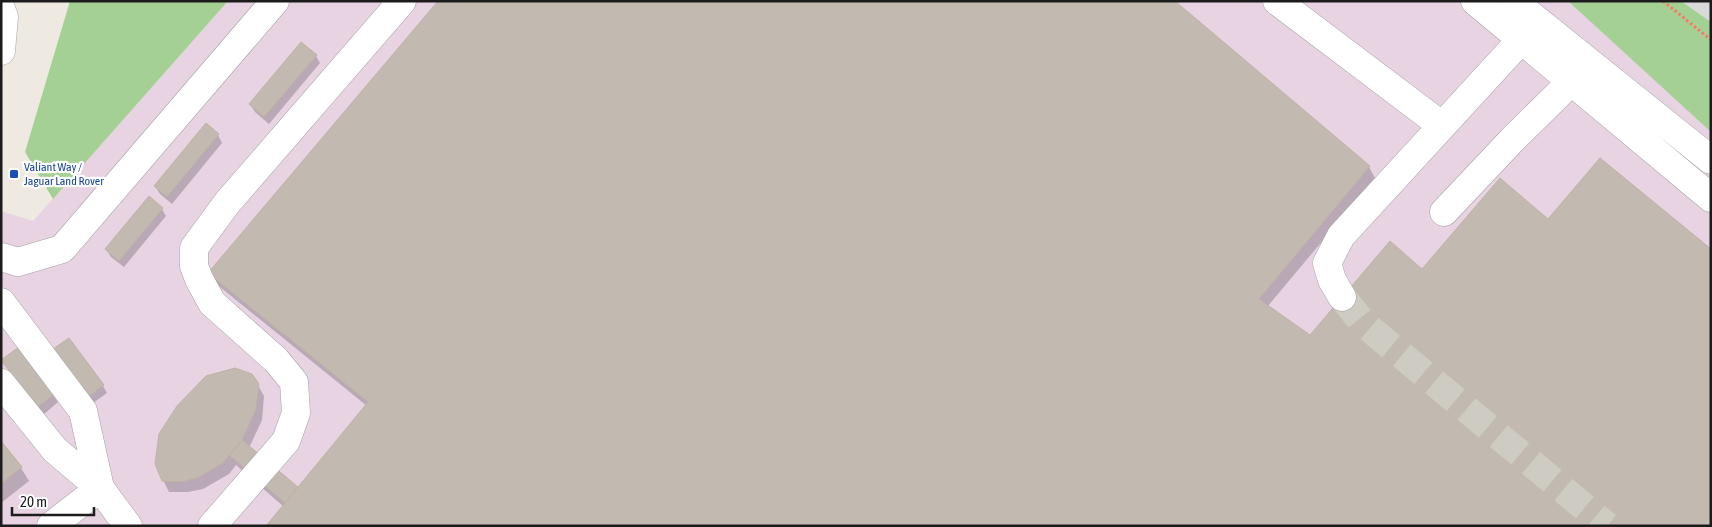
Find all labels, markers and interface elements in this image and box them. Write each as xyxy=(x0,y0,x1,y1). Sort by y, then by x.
place label: Valiant Way / Jaguar Land Rover xyxy=(24,160,104,188)
marker: Valiant Way / Jaguar Land Rover xyxy=(8,168,20,180)
scale bar xyxy=(12,484,95,516)
text: 20 m xyxy=(20,493,47,510)

